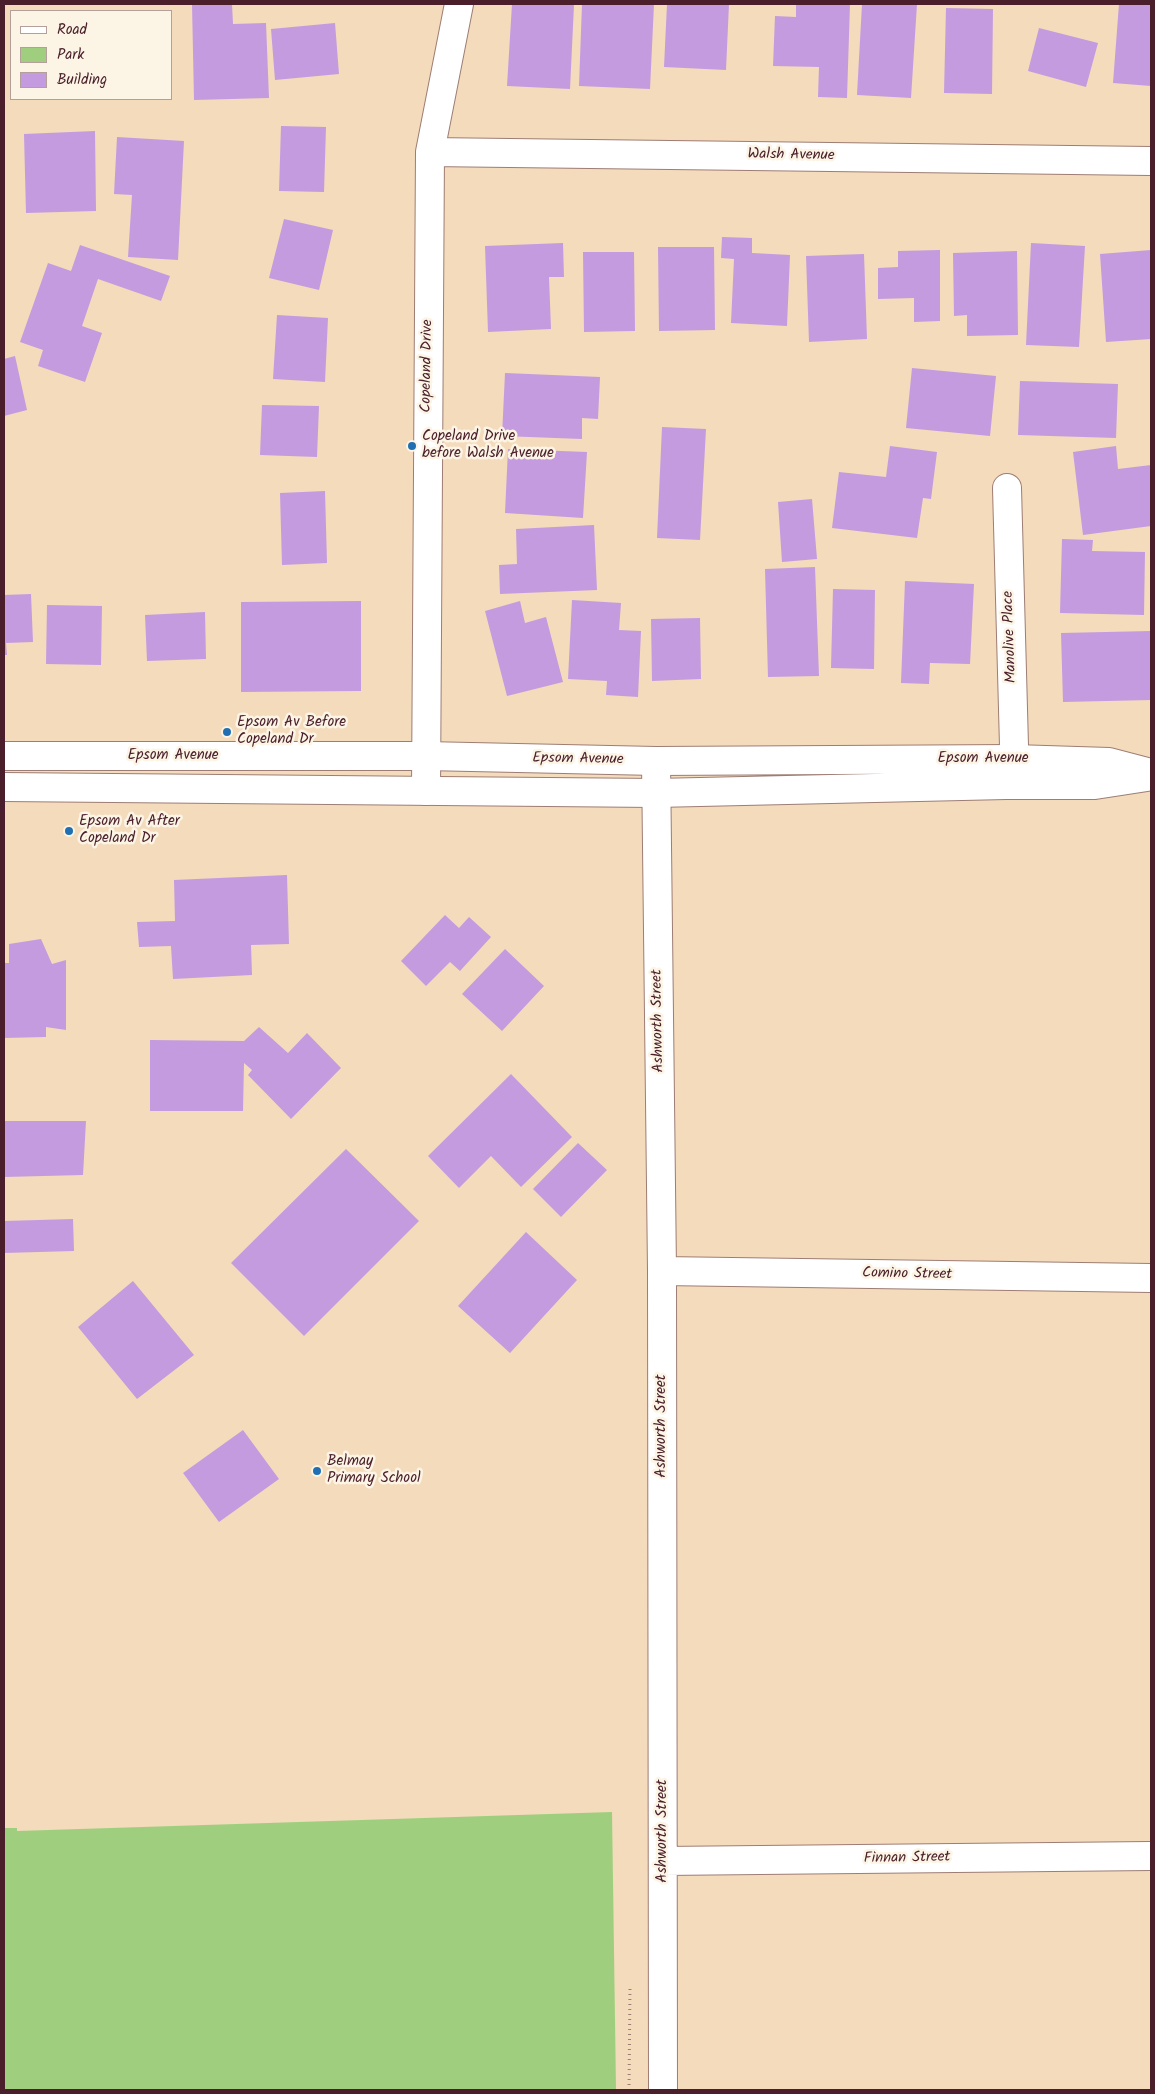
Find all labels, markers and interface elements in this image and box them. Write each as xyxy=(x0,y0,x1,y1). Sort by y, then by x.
legend xyxy=(10,10,172,100)
text: Road xyxy=(57,18,87,42)
text: Park xyxy=(57,43,84,67)
text: Building xyxy=(57,68,107,92)
street label: Walsh Avenue xyxy=(747,146,835,166)
street label: Copeland Drive xyxy=(418,319,438,413)
place label: Copeland Drive before Walsh Avenue xyxy=(422,428,554,463)
marker: Copeland Drive before Walsh Avenue xyxy=(406,440,418,452)
street label: Manolive Place xyxy=(1000,591,1022,683)
place label: Epsom Av Before Copeland Dr xyxy=(237,714,346,749)
marker: Epsom Av Before Copeland Dr xyxy=(221,726,233,738)
street label: Epsom Avenue xyxy=(127,747,219,765)
street label: Epsom Avenue xyxy=(532,750,624,770)
street label: Epsom Avenue xyxy=(937,750,1029,768)
place label: Epsom Av After Copeland Dr xyxy=(79,813,180,848)
marker: Epsom Av After Copeland Dr xyxy=(63,825,75,837)
street label: Ashworth Street xyxy=(649,969,669,1073)
street label: Comino Street xyxy=(862,1265,952,1285)
street label: Ashworth Street xyxy=(653,1374,671,1478)
place label: Belmay Primary School xyxy=(327,1453,421,1488)
marker: Belmay Primary School xyxy=(311,1465,323,1477)
street label: Ashworth Street xyxy=(654,1779,672,1883)
street label: Finnan Street xyxy=(864,1849,950,1869)

